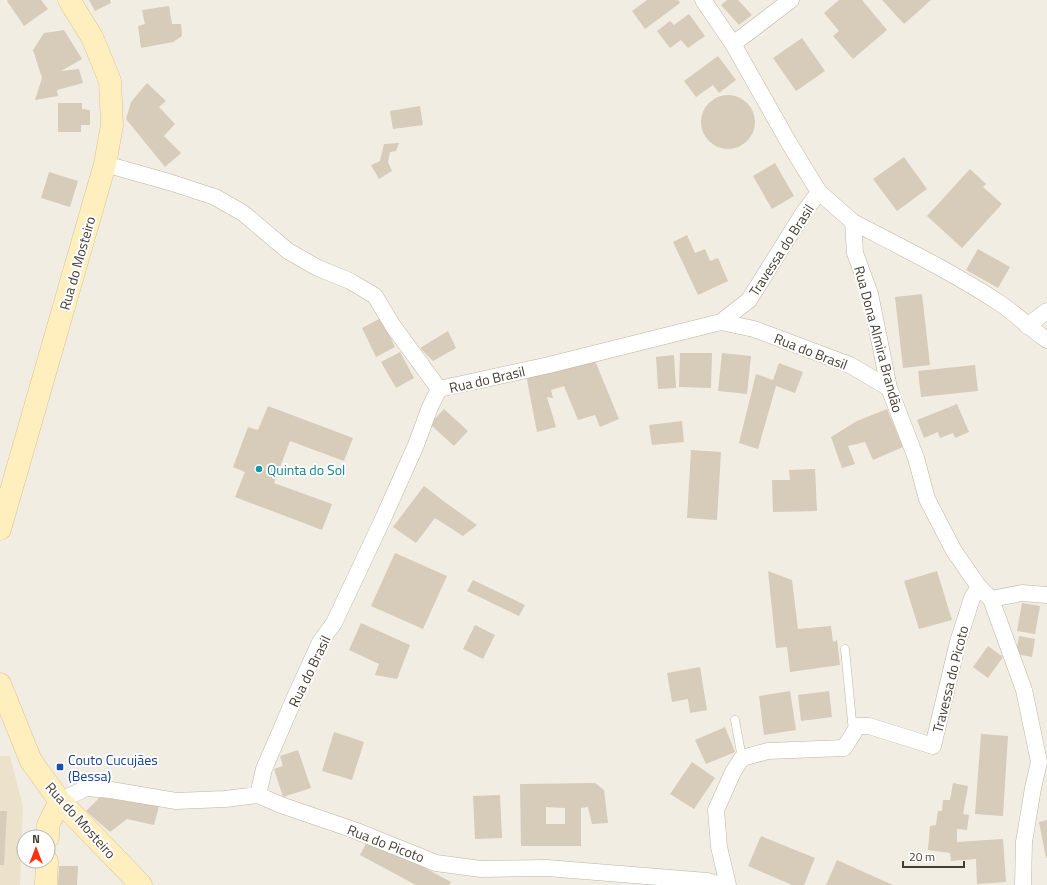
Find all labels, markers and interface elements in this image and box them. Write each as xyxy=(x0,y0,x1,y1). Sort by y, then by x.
street label: Travessa do Brasil xyxy=(743,200,819,300)
street label: Rua do Mosteiro xyxy=(54,214,100,312)
street label: Rua Dona Almira Brandão xyxy=(849,263,909,415)
street label: Rua do Brasil xyxy=(771,327,851,375)
street label: Rua do Brasil xyxy=(447,360,527,398)
place label: Quinta do Sol xyxy=(267,459,345,480)
marker: Quinta do Sol xyxy=(254,464,264,474)
street label: Travessa do Picoto xyxy=(927,623,973,735)
street label: Rua do Brasil xyxy=(283,632,335,710)
place label: Couto Cucujães (Bessa) xyxy=(68,749,158,786)
marker: Couto Cucujães (Bessa) xyxy=(55,762,65,772)
street label: Rua do Mosteiro xyxy=(41,777,121,863)
street label: Rua do Picoto xyxy=(344,819,428,867)
north arrow xyxy=(16,829,56,869)
text: N xyxy=(32,831,40,847)
scale bar xyxy=(903,843,964,869)
text: 20 m xyxy=(909,847,935,866)

